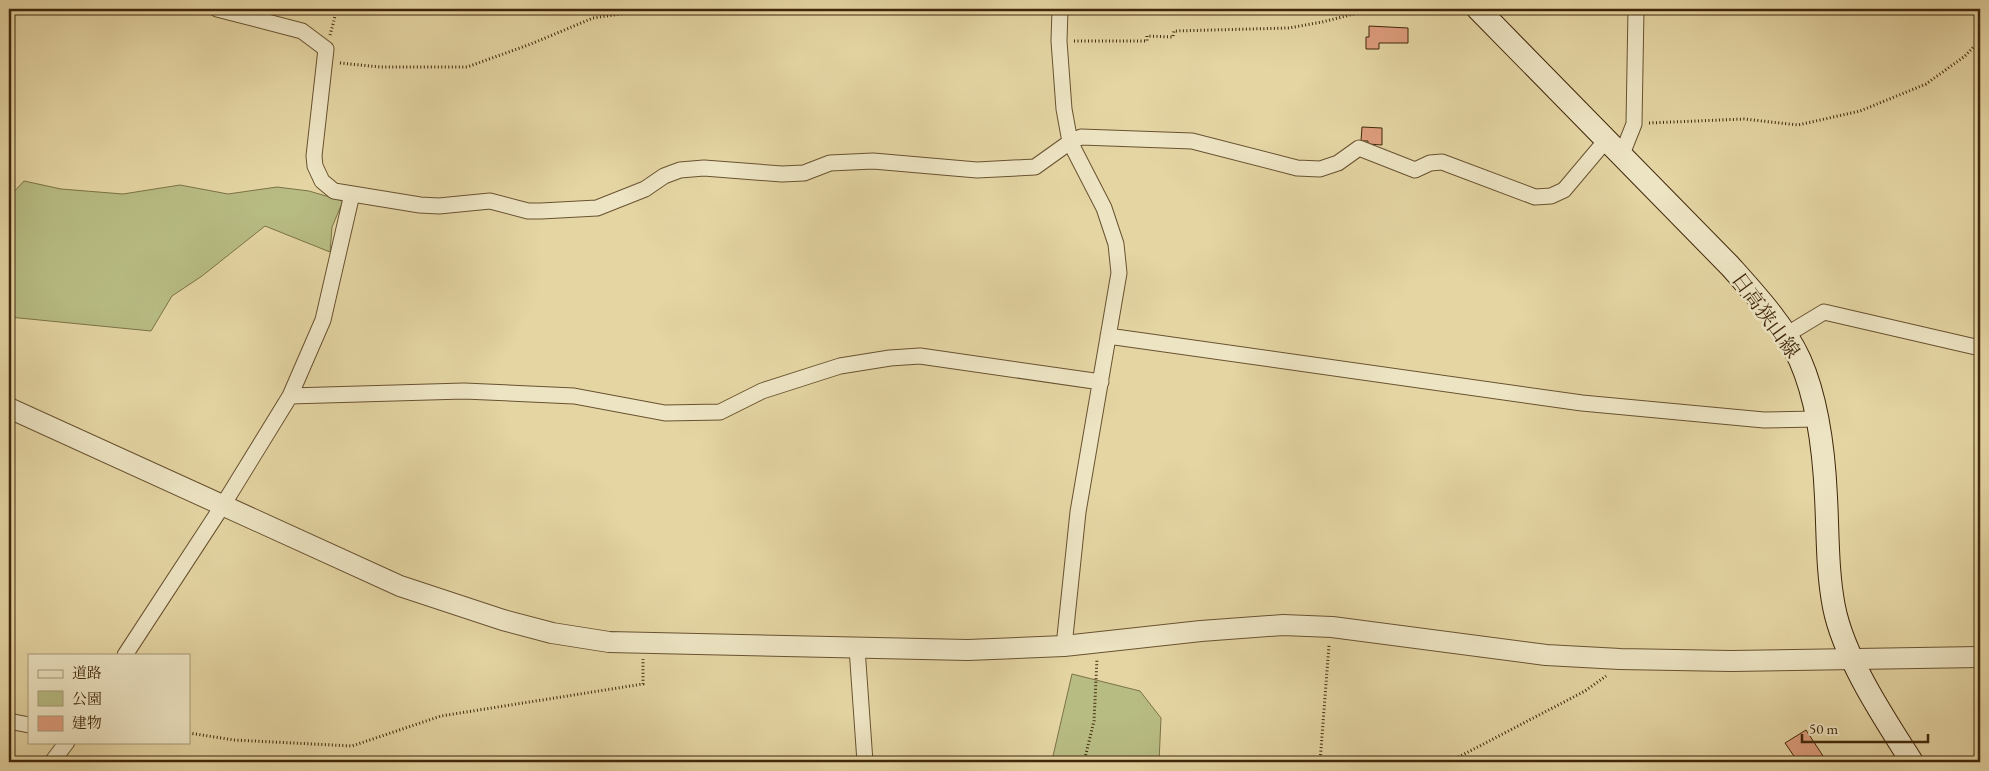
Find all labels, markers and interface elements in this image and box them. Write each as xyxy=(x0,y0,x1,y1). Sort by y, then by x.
street label: 日高狭山線 xyxy=(1726,267,1806,363)
legend xyxy=(28,654,190,744)
text: 道路 xyxy=(72,663,102,682)
text: 公園 xyxy=(72,689,102,708)
scale bar xyxy=(1802,711,1928,743)
text: 建物 xyxy=(72,713,102,732)
text: 50 m xyxy=(1809,719,1838,738)

